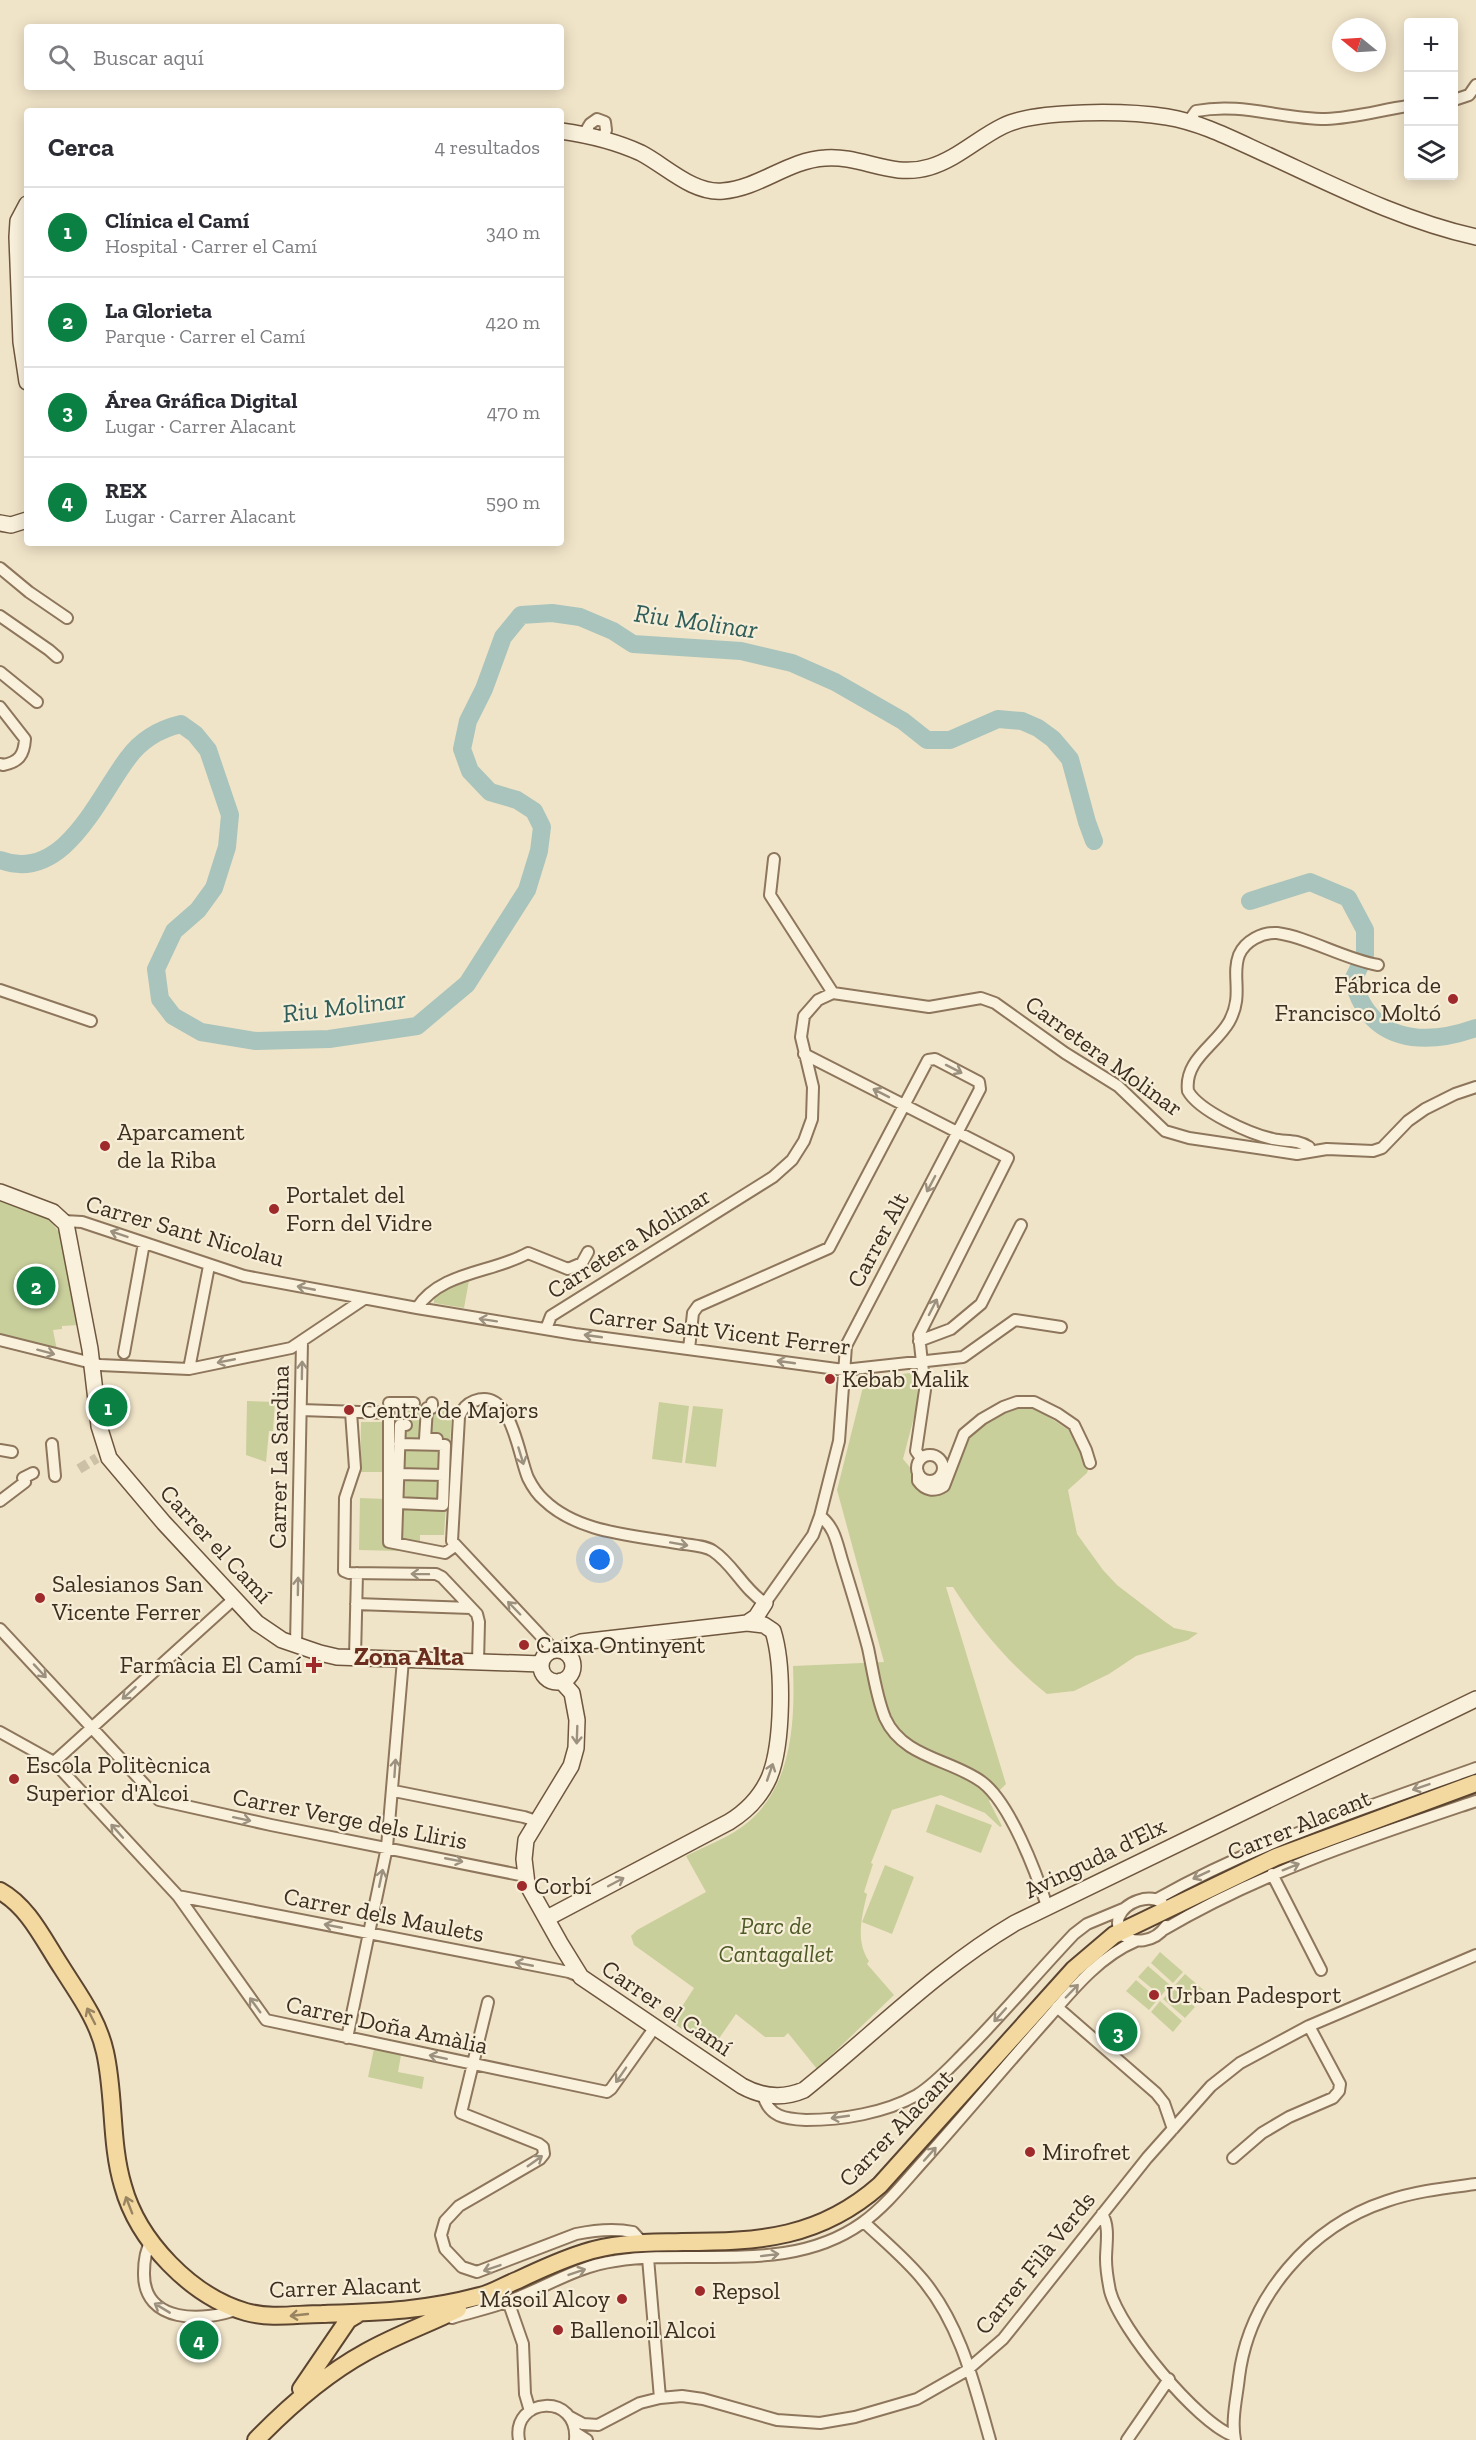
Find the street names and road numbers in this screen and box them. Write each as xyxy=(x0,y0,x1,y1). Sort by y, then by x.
street label: Carretera Molinar xyxy=(1020,989,1189,1122)
street label: Carretera Molinar xyxy=(542,1181,716,1304)
street label: Carrer Alt xyxy=(840,1187,915,1292)
street label: Carrer Sant Nicolau xyxy=(83,1188,288,1273)
street label: Carrer Sant Vicent Ferrer xyxy=(588,1300,853,1361)
street label: Carrer La Sardina xyxy=(262,1365,295,1549)
street label: Carrer el Camí xyxy=(154,1478,279,1609)
street label: Carrer Verge dels Lliris xyxy=(230,1782,470,1855)
street label: Carrer Alacant xyxy=(1223,1783,1375,1866)
street label: Avinguda d'Elx xyxy=(1019,1811,1171,1904)
street label: Carrer dels Maulets xyxy=(281,1881,487,1948)
street label: Carrer el Camí xyxy=(596,1953,738,2062)
street label: Carrer Doña Amàlia xyxy=(284,1989,491,2060)
street label: Carrer Alacant xyxy=(832,2063,959,2192)
street label: Carrer Filà Verds xyxy=(968,2185,1101,2340)
street label: Carrer Alacant xyxy=(269,2269,421,2304)

